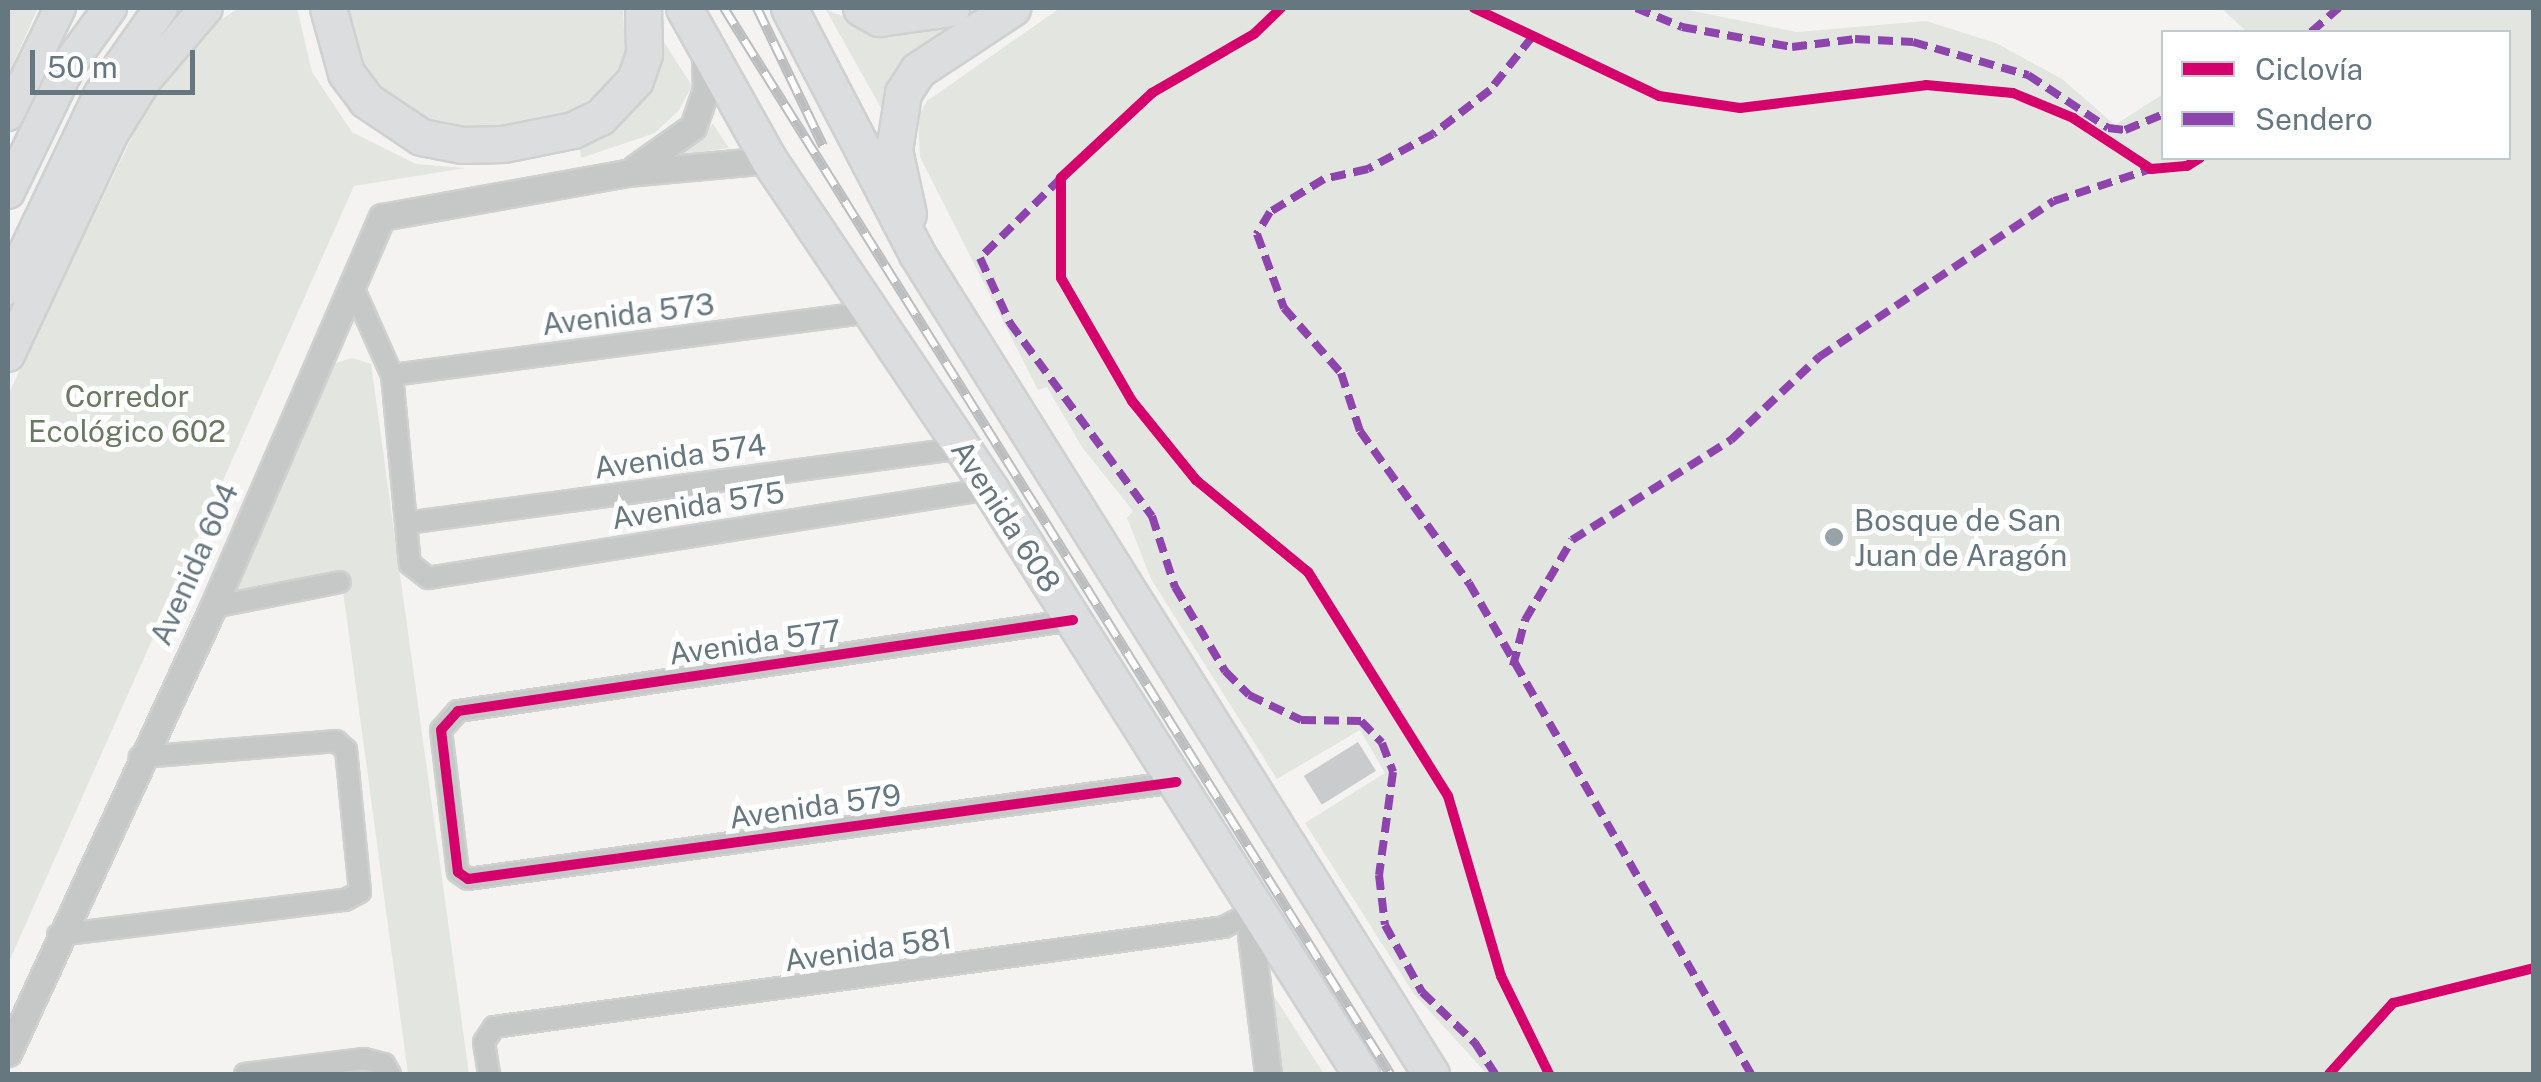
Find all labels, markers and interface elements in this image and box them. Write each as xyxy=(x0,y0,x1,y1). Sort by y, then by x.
scale bar xyxy=(35,30,200,92)
legend xyxy=(2161,30,2511,160)
text: 50 m xyxy=(47,49,118,85)
text: Ciclovía xyxy=(2255,51,2363,87)
text: Sendero xyxy=(2255,101,2373,137)
street label: Avenida 573 xyxy=(540,286,716,342)
park label: Corredor Ecológico 602 xyxy=(28,378,226,448)
street label: Avenida 574 xyxy=(592,426,768,486)
street label: Avenida 608 xyxy=(944,433,1068,599)
street label: Avenida 575 xyxy=(609,474,787,536)
street label: Avenida 604 xyxy=(142,477,246,651)
place label: Bosque de San Juan de Aragón xyxy=(1854,502,2068,572)
marker: Bosque de San Juan de Aragón xyxy=(1823,526,1845,548)
street label: Avenida 577 xyxy=(667,612,843,672)
street label: Avenida 579 xyxy=(727,776,903,836)
street label: Avenida 581 xyxy=(782,919,954,979)

